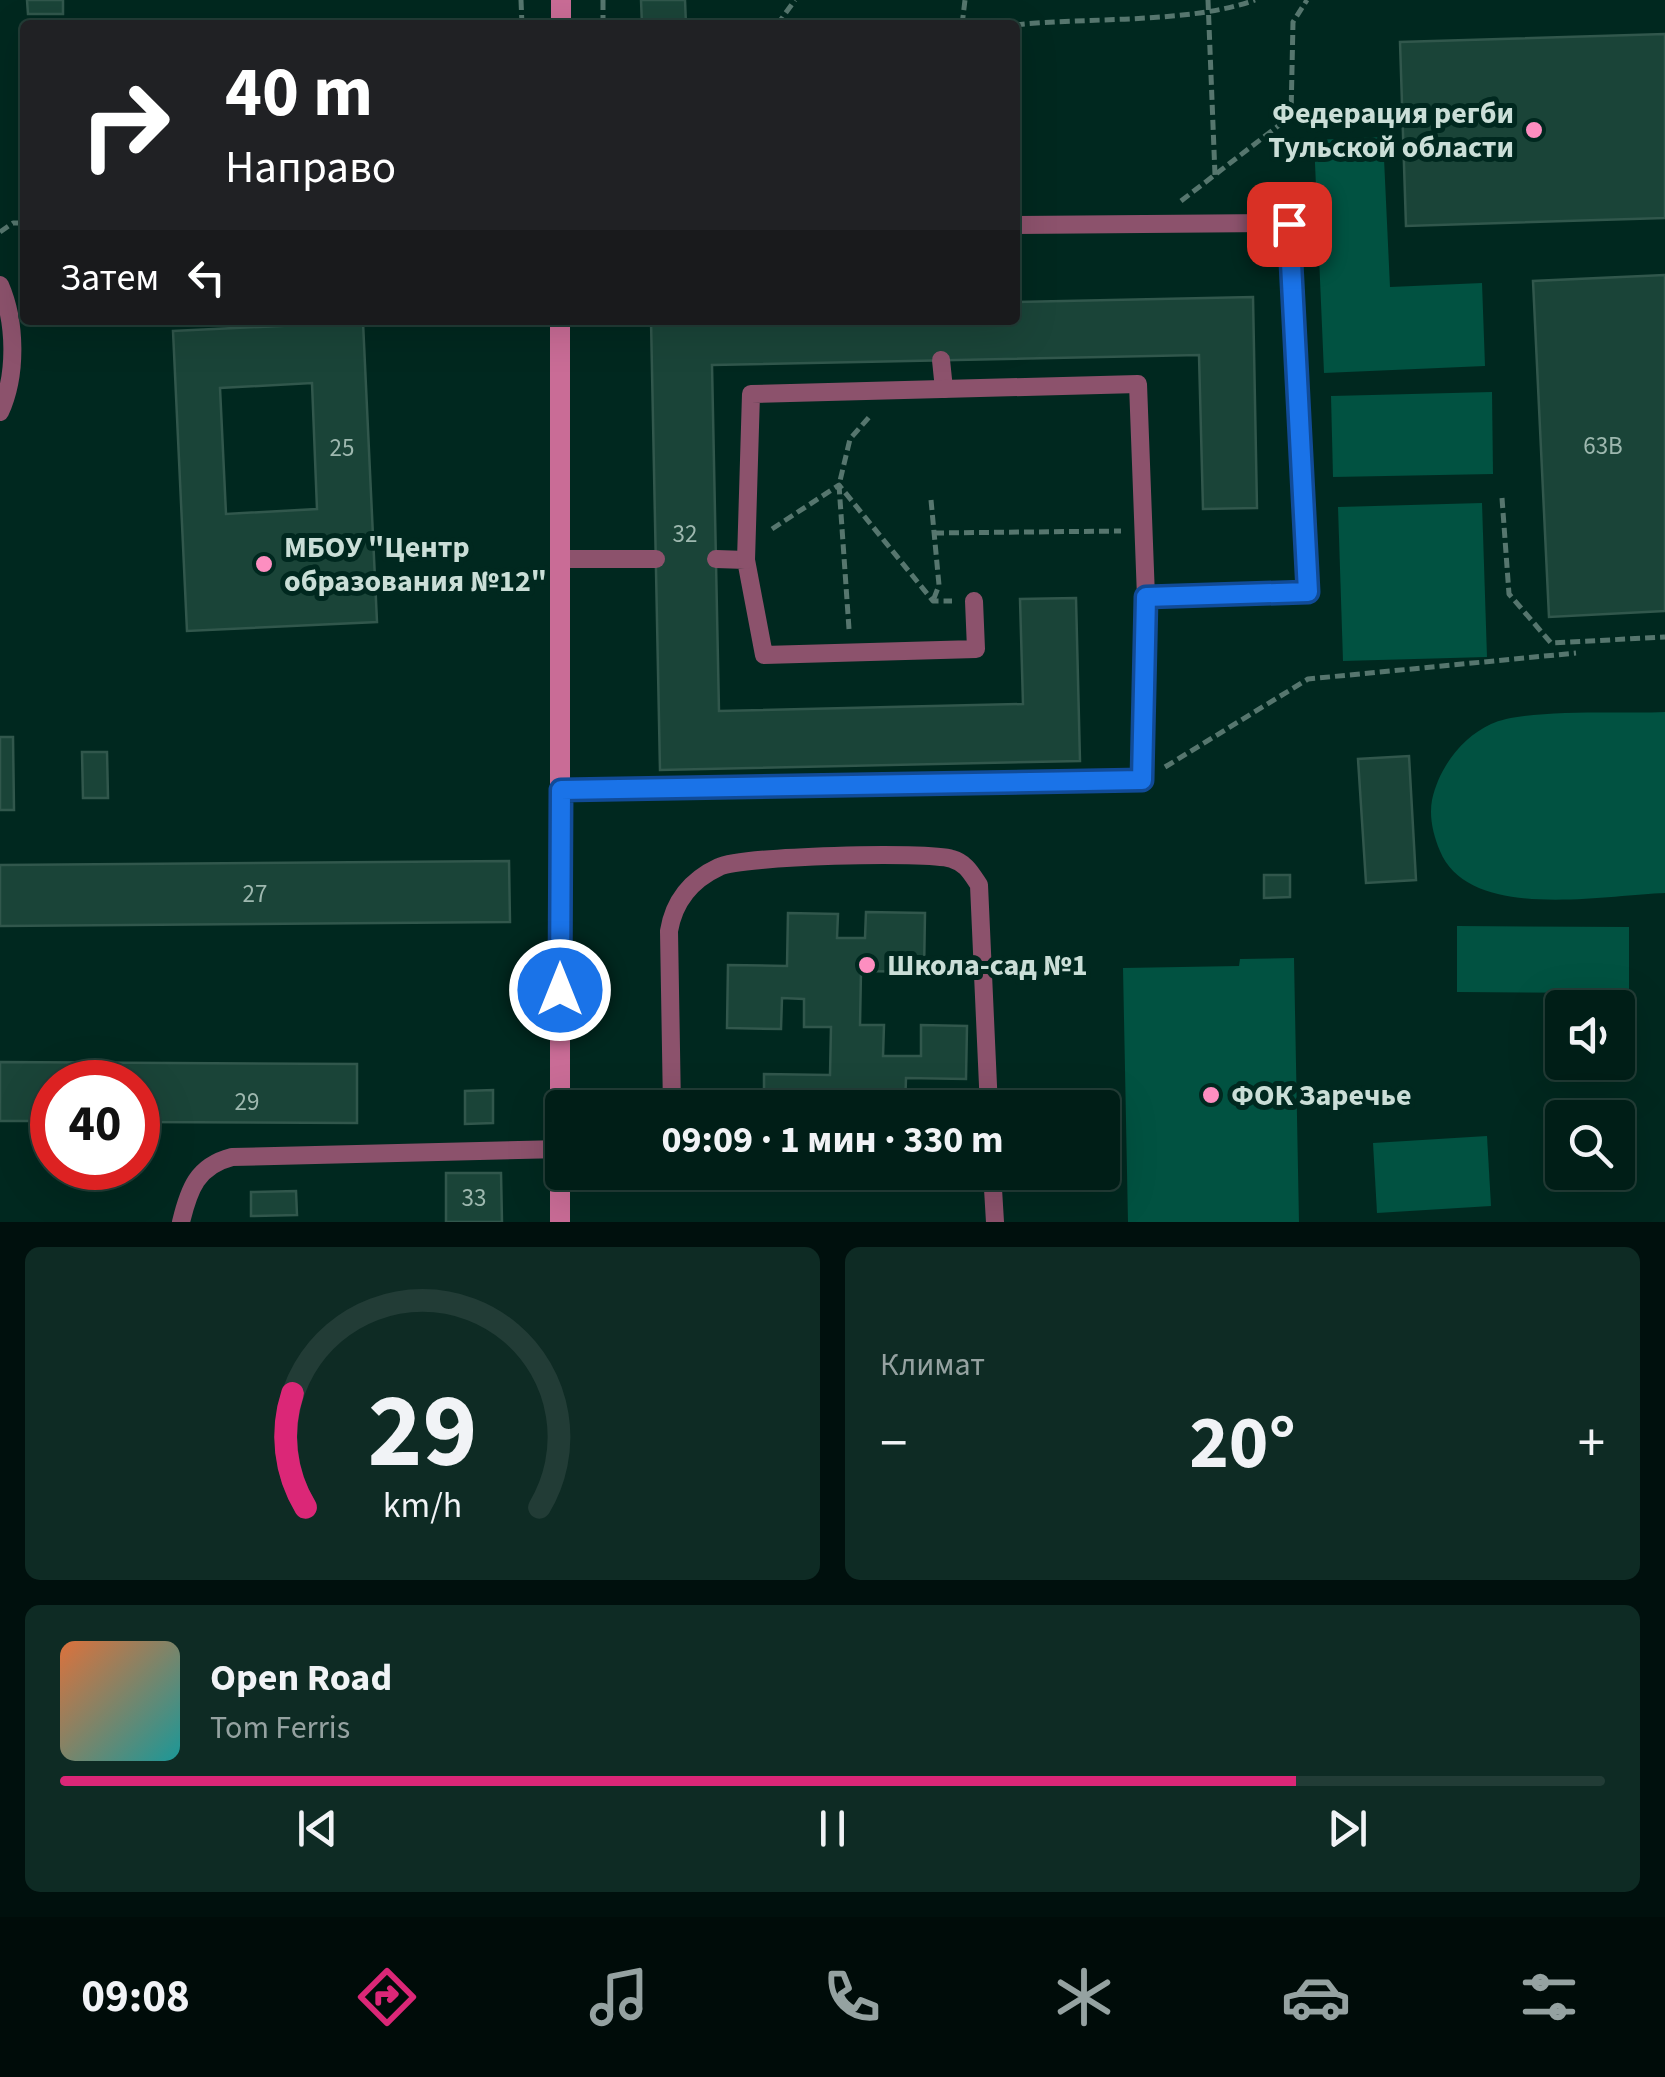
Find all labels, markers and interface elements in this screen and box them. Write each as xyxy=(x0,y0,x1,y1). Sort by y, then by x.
text: 40 m xyxy=(225,43,373,143)
icon: right xyxy=(60,60,190,190)
place label: Федерация регби Тульской области xyxy=(1268,92,1514,169)
marker: Федерация регби Тульской области xyxy=(1523,119,1545,141)
text: Направо xyxy=(225,136,396,200)
pin xyxy=(1247,182,1332,267)
icon: arrive xyxy=(1262,197,1317,252)
icon: left xyxy=(179,250,234,305)
text: Затем xyxy=(60,251,159,305)
house number: 63В xyxy=(1583,428,1623,464)
house number: 25 xyxy=(330,430,354,466)
house number: 32 xyxy=(673,516,697,552)
place label: МБОУ "Центр образования №12" xyxy=(284,526,547,603)
marker: МБОУ "Центр образования №12" xyxy=(253,553,275,575)
house number: 27 xyxy=(243,876,267,912)
position arrow xyxy=(508,938,612,1042)
place label: Школа-сад №1 xyxy=(887,944,1088,987)
marker: Школа-сад №1 xyxy=(856,954,878,976)
map controls xyxy=(1545,990,1635,1190)
button: sound xyxy=(1545,990,1635,1080)
speed limit sign: 40 xyxy=(30,1060,160,1190)
place label: ФОК Заречье xyxy=(1231,1074,1412,1117)
house number: 29 xyxy=(235,1084,259,1120)
marker: ФОК Заречье xyxy=(1200,1084,1222,1106)
button: search xyxy=(1545,1100,1635,1190)
text: 09:09 · 1 мин · 330 m xyxy=(661,1113,1004,1167)
house number: 33 xyxy=(462,1180,486,1216)
text: Климат xyxy=(880,1342,985,1388)
text: 29 xyxy=(368,1359,477,1507)
text: 20° xyxy=(1189,1390,1296,1497)
text: − xyxy=(880,1405,907,1483)
text: + xyxy=(1578,1405,1605,1483)
text: km/h xyxy=(383,1480,462,1531)
text: Open Road xyxy=(210,1651,392,1705)
text: Tom Ferris xyxy=(210,1705,350,1751)
icon: previous xyxy=(290,1801,345,1856)
icon: pause xyxy=(805,1801,860,1856)
icon: next xyxy=(1320,1801,1375,1856)
icon: directions xyxy=(352,1962,422,2032)
icon: music xyxy=(584,1962,654,2032)
icon: phone xyxy=(817,1962,887,2032)
icon: climate xyxy=(1049,1962,1119,2032)
icon: car xyxy=(1281,1962,1351,2032)
icon: filters xyxy=(1514,1962,1584,2032)
text: 09:08 xyxy=(81,1965,190,2029)

